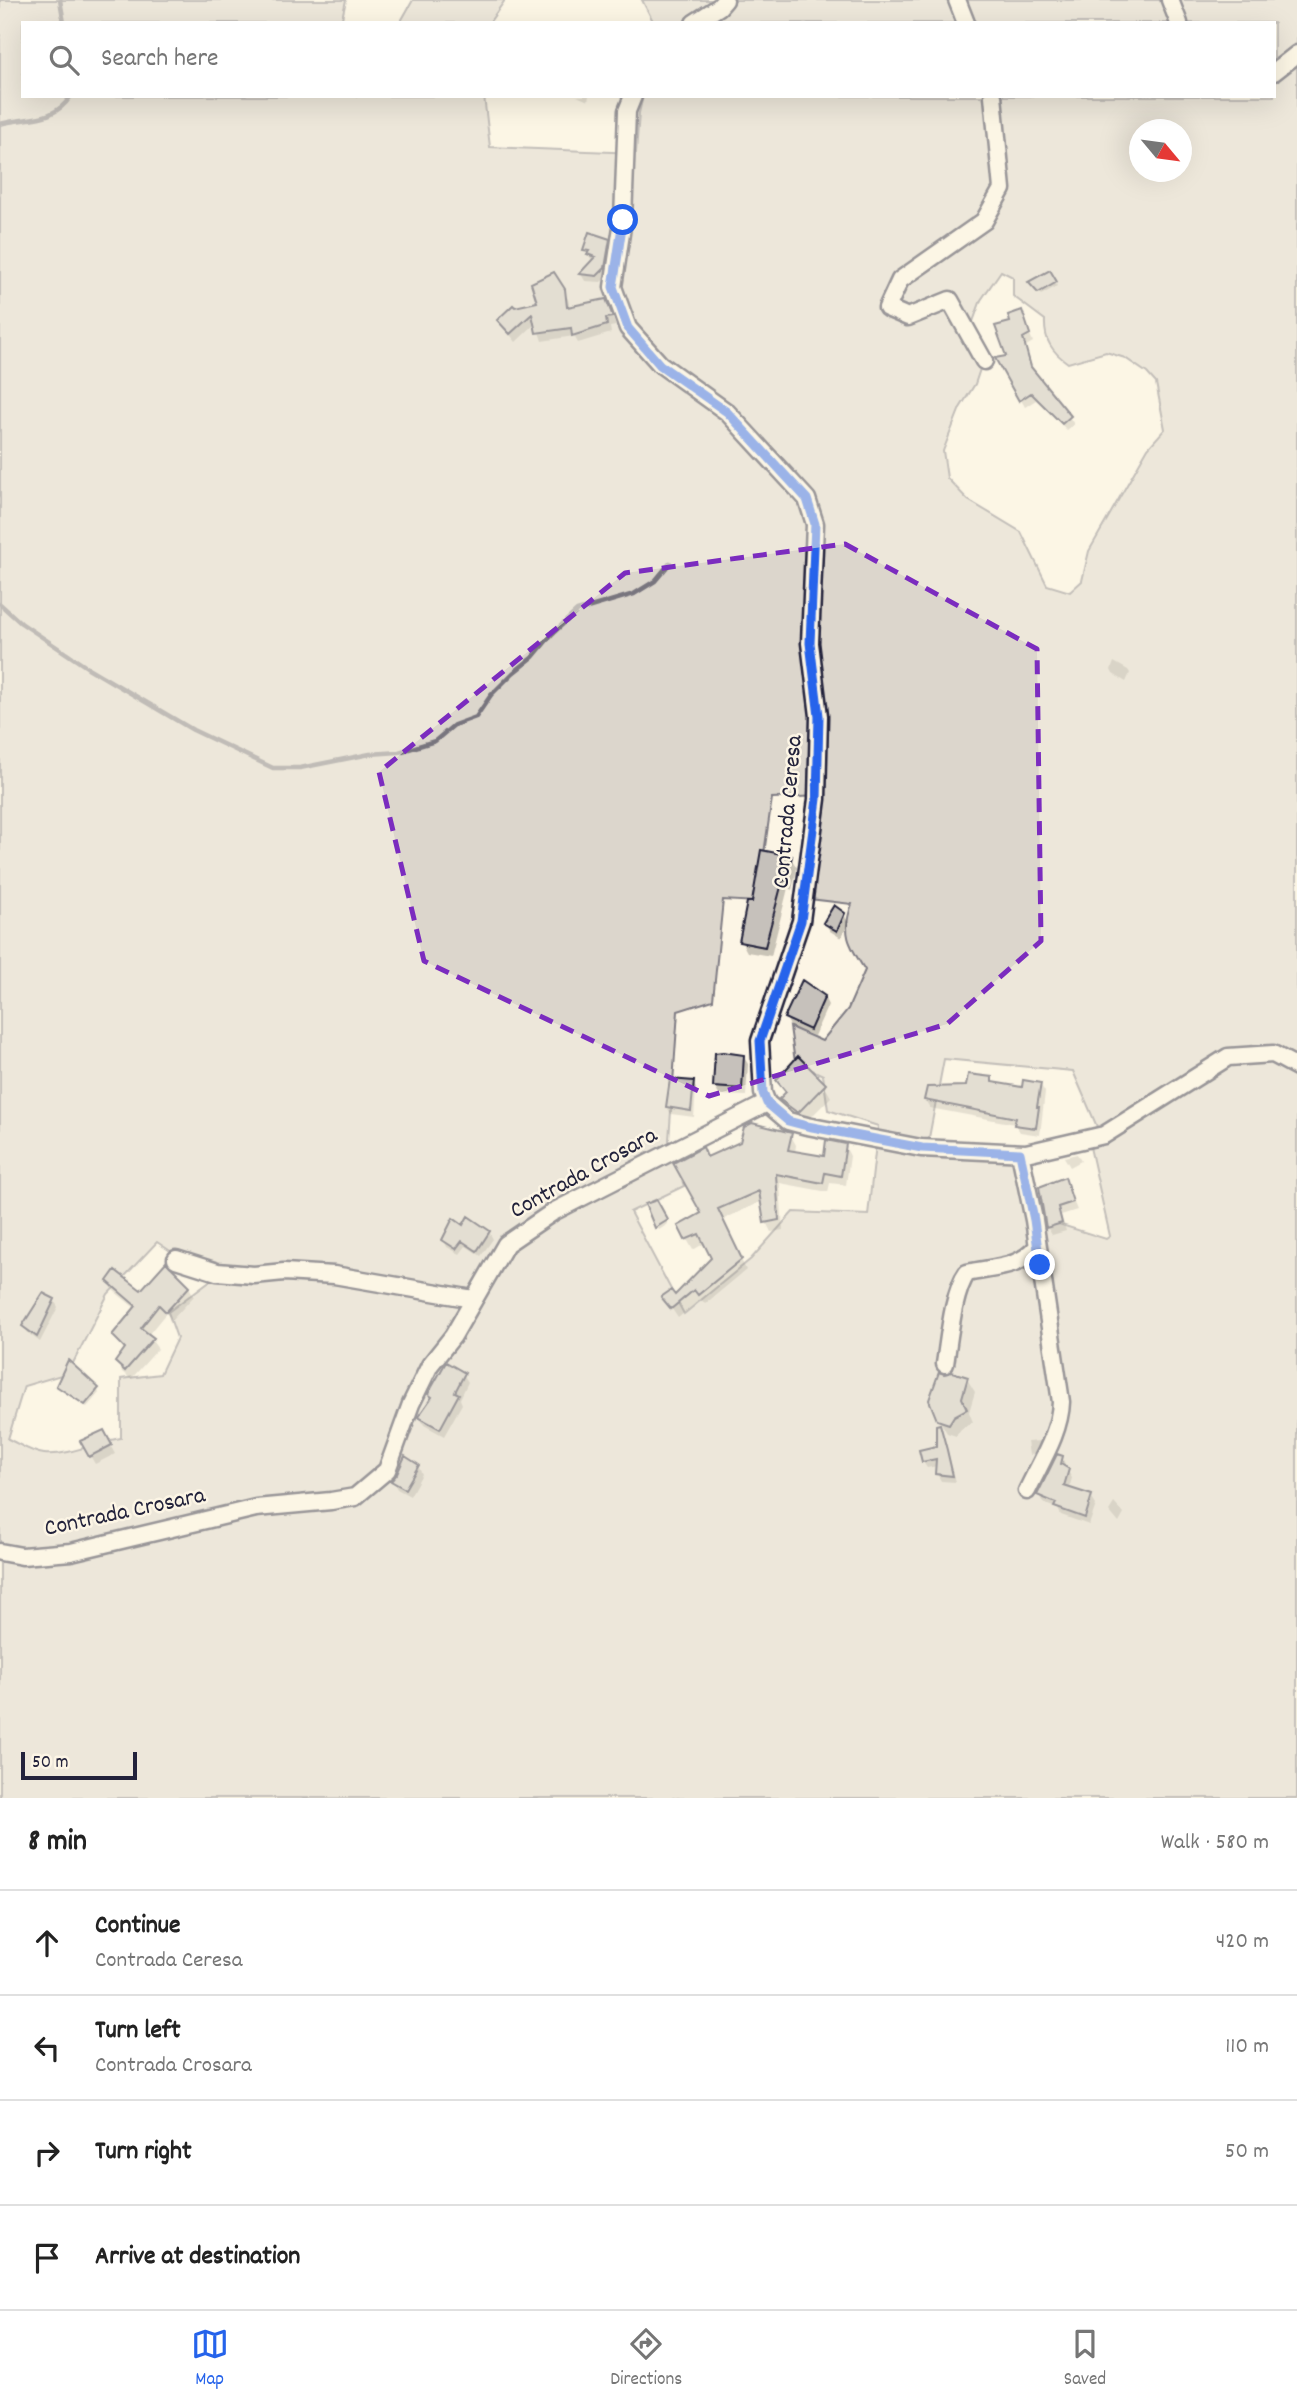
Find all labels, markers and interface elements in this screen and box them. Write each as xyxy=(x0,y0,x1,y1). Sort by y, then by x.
search box xyxy=(21,21,1276,98)
icon: search xyxy=(45,41,83,79)
text: Search here xyxy=(101,41,219,78)
north arrow xyxy=(1129,119,1192,182)
route start xyxy=(607,204,638,235)
street label: Contrada Ceresa xyxy=(765,733,813,890)
street label: Contrada Crosara xyxy=(504,1119,664,1229)
route end xyxy=(1024,1249,1055,1280)
street label: Contrada Crosara xyxy=(41,1479,209,1547)
scale bar xyxy=(21,1749,136,1781)
text: 50 m xyxy=(32,1750,69,1777)
text: 8 min xyxy=(28,1822,87,1865)
text: Walk · 580 m xyxy=(1161,1827,1269,1860)
text: Continue xyxy=(95,1908,180,1945)
icon: ahead xyxy=(28,1924,66,1962)
text: 420 m xyxy=(1216,1926,1269,1959)
text: Contrada Ceresa xyxy=(95,1945,242,1978)
text: Turn left xyxy=(95,2013,181,2050)
icon: left xyxy=(28,2029,66,2067)
text: 110 m xyxy=(1225,2031,1269,2064)
text: Contrada Crosara xyxy=(95,2050,252,2083)
icon: right xyxy=(28,2134,66,2172)
text: Turn right xyxy=(95,2134,192,2171)
text: 50 m xyxy=(1225,2136,1269,2169)
icon: arrive xyxy=(28,2239,66,2277)
text: Arrive at destination xyxy=(95,2239,300,2276)
tab: Map xyxy=(191,2325,229,2394)
tab: Directions xyxy=(610,2325,682,2394)
tab: Saved xyxy=(1064,2325,1106,2394)

